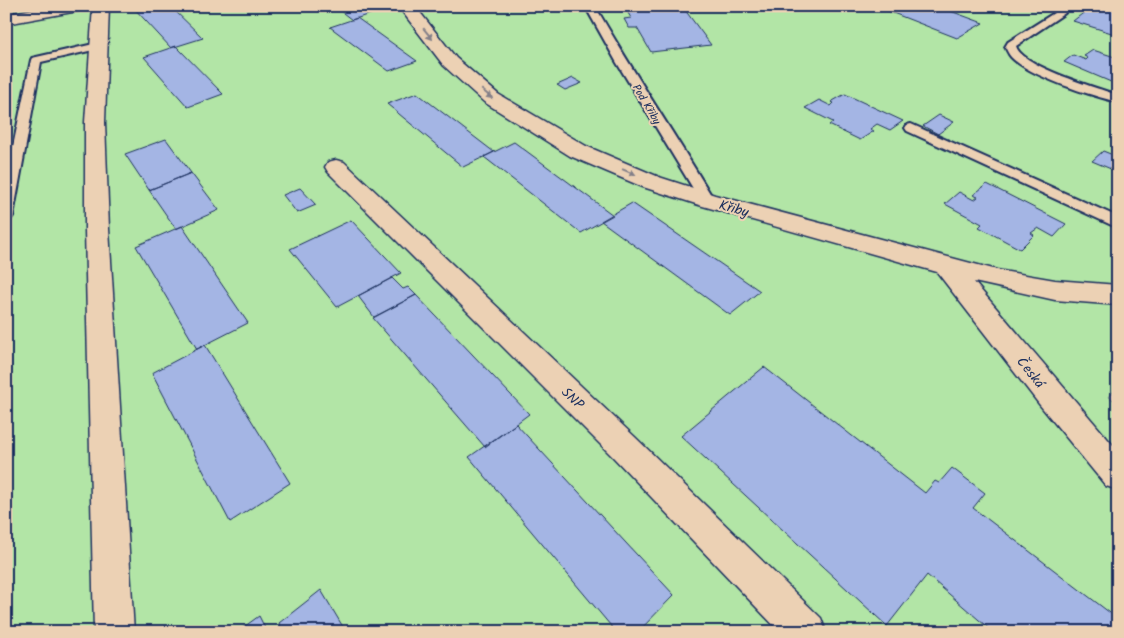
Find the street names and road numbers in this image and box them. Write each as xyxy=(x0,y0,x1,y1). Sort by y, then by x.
street label: Pod Křiby xyxy=(627,81,666,129)
street label: Křiby xyxy=(716,194,752,224)
street label: Česká xyxy=(1011,352,1051,394)
street label: SNP xyxy=(556,382,589,415)

